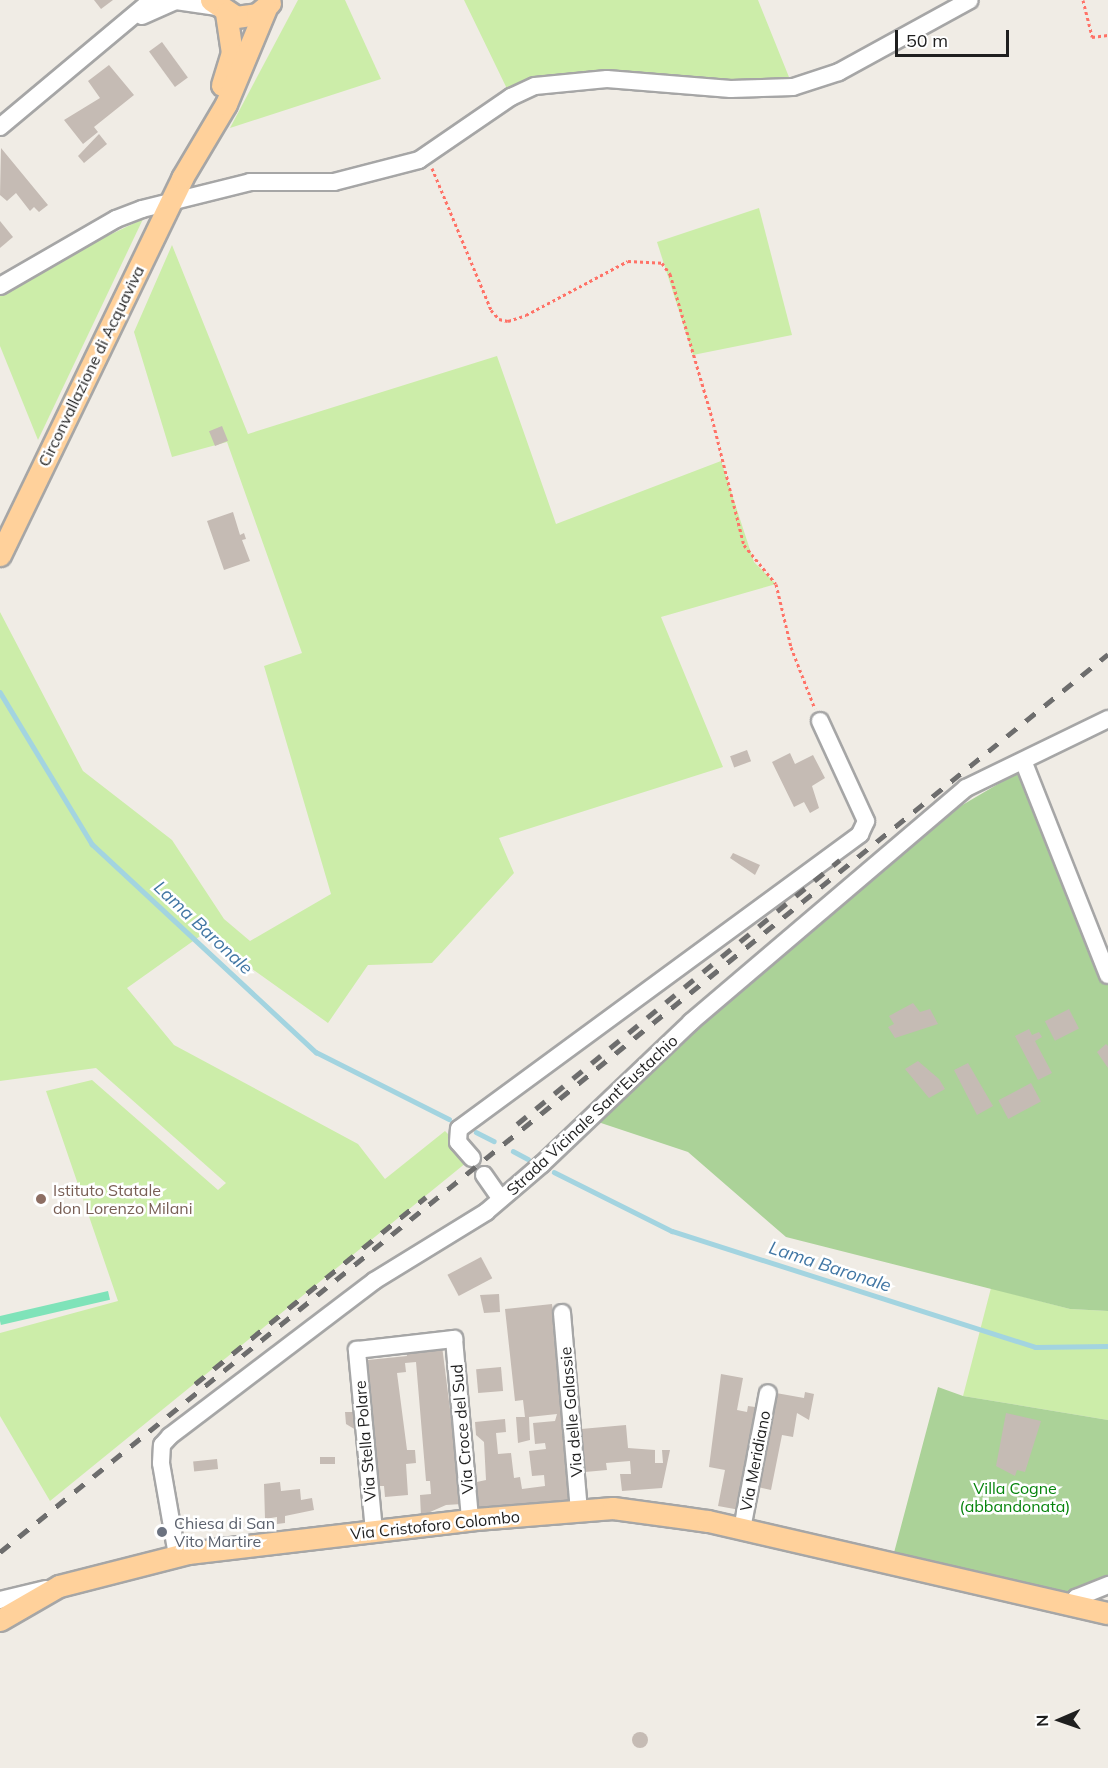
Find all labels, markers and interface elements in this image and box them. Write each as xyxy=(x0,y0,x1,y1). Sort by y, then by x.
scale bar xyxy=(898,18,1012,56)
text: 50 m xyxy=(906,29,948,52)
street label: Circonvallazione di Acquaviva xyxy=(34,263,148,469)
water label: Lama Baronale xyxy=(149,877,257,979)
street label: Strada Vicinale Sant'Eustachio xyxy=(503,1031,681,1199)
place label: Istituto Statale don Lorenzo Milani xyxy=(53,1180,192,1218)
marker: Istituto Statale don Lorenzo Milani xyxy=(34,1192,48,1206)
water label: Lama Baronale xyxy=(766,1237,894,1297)
street label: Via delle Galassie xyxy=(556,1346,586,1478)
street label: Via Croce del Sud xyxy=(447,1363,477,1495)
street label: Via Stella Polare xyxy=(350,1380,380,1502)
street label: Via Meridiano xyxy=(736,1409,774,1513)
park label: Villa Cogne (abbandonata) xyxy=(960,1478,1070,1516)
street label: Via Cristoforo Colombo xyxy=(349,1507,521,1543)
place label: Chiesa di San Vito Martire xyxy=(174,1513,275,1551)
marker: Chiesa di San Vito Martire xyxy=(155,1525,169,1539)
north arrow xyxy=(1030,1690,1090,1750)
text: N xyxy=(1032,1714,1052,1727)

